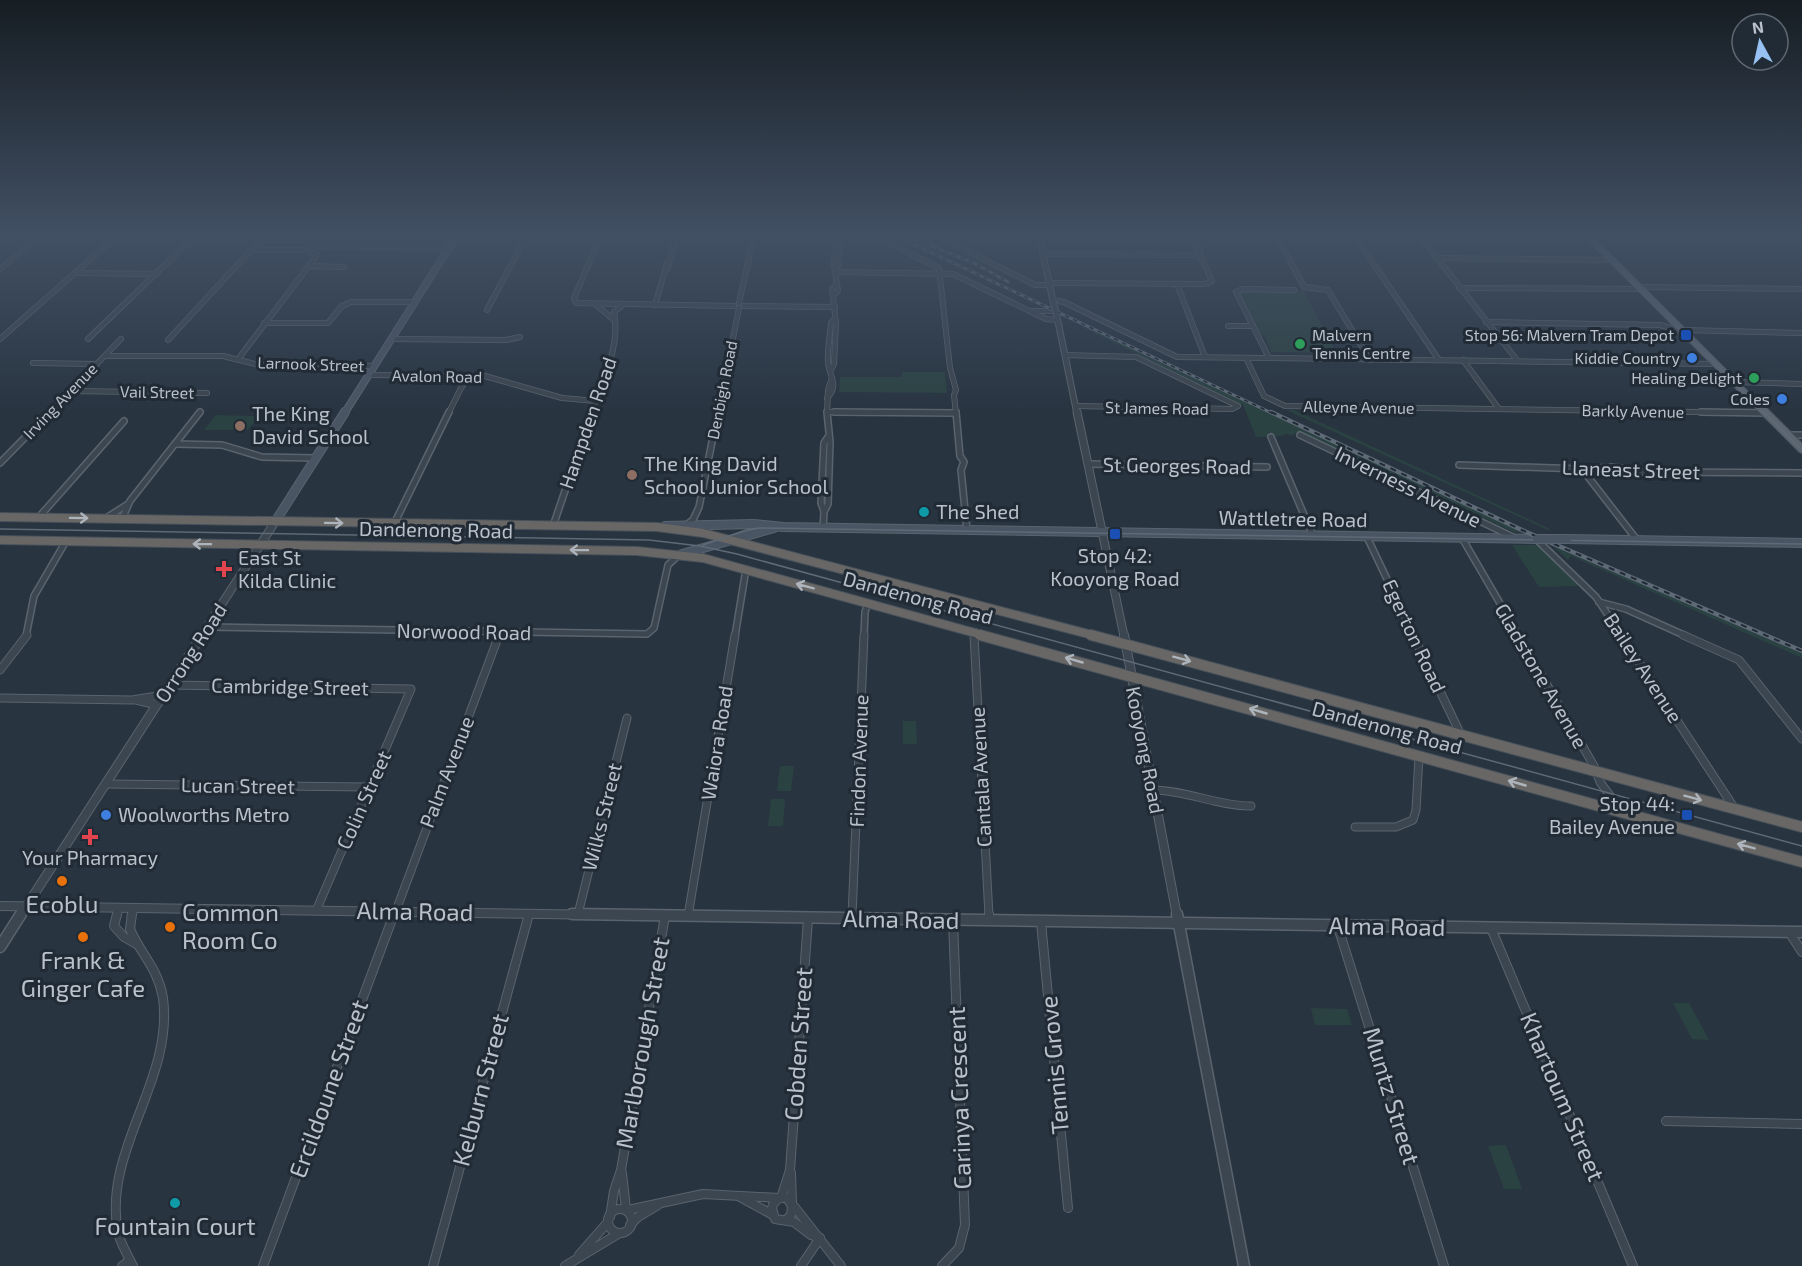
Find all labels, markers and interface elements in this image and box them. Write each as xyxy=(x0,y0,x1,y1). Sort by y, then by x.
north arrow xyxy=(1730,12,1790,72)
text: N xyxy=(1751,16,1765,37)
place label: Malvern Tennis Centre xyxy=(1312,325,1410,362)
place label: Stop 56: Malvern Tram Depot xyxy=(1465,325,1674,344)
marker: Stop 56: Malvern Tram Depot xyxy=(1679,328,1693,342)
marker: Malvern Tennis Centre xyxy=(1293,337,1307,351)
street label: Denbigh Road xyxy=(703,339,740,441)
place label: Kiddie Country xyxy=(1575,348,1681,367)
marker: Kiddie Country xyxy=(1685,351,1699,365)
street label: Larnook Street xyxy=(257,352,365,375)
street label: Hampden Road xyxy=(553,354,621,492)
street label: Irving Avenue xyxy=(19,359,101,443)
street label: Avalon Road xyxy=(392,365,482,386)
place label: Healing Delight xyxy=(1631,368,1742,387)
marker: Healing Delight xyxy=(1747,371,1761,385)
street label: Vail Street xyxy=(120,381,194,402)
place label: Coles xyxy=(1730,389,1770,408)
marker: Coles xyxy=(1775,392,1789,406)
street label: Alleyne Avenue xyxy=(1303,396,1415,417)
street label: St James Road xyxy=(1105,397,1209,418)
street label: Barkly Avenue xyxy=(1582,400,1684,421)
place label: The King David School xyxy=(252,401,369,448)
marker: The King David School xyxy=(233,419,247,433)
street label: Inverness Avenue xyxy=(1331,440,1486,532)
place label: The King David School Junior School xyxy=(644,451,828,498)
street label: St Georges Road xyxy=(1103,452,1251,478)
street label: Llaneast Street xyxy=(1561,455,1701,483)
marker: The King David School Junior School xyxy=(625,468,639,482)
place label: The Shed xyxy=(936,499,1019,523)
marker: The Shed xyxy=(917,505,931,519)
street label: Wattletree Road xyxy=(1218,505,1368,531)
one-way arrow xyxy=(69,512,89,524)
street label: Dandenong Road xyxy=(359,516,513,542)
one-way arrow xyxy=(323,517,343,528)
marker: Stop 42: Kooyong Road xyxy=(1108,527,1122,541)
one-way arrow xyxy=(192,538,212,550)
place label: Stop 42: Kooyong Road xyxy=(1050,543,1180,590)
one-way arrow xyxy=(569,544,589,556)
place label: East St Kilda Clinic xyxy=(238,545,336,592)
marker: East St Kilda Clinic xyxy=(215,560,233,578)
street label: Dandenong Road xyxy=(841,565,996,629)
street label: Egerton Road xyxy=(1378,575,1452,696)
one-way arrow xyxy=(796,580,815,591)
street label: Orrong Road xyxy=(149,598,231,707)
street label: Gladstone Avenue xyxy=(1491,599,1593,752)
street label: Bailey Avenue xyxy=(1599,608,1688,727)
street label: Norwood Road xyxy=(397,618,532,644)
one-way arrow xyxy=(1065,654,1084,665)
one-way arrow xyxy=(1172,654,1191,666)
street label: Cambridge Street xyxy=(211,673,369,699)
street label: Waiora Road xyxy=(695,684,737,802)
street label: Kooyong Road xyxy=(1122,684,1170,816)
street label: Findon Avenue xyxy=(844,694,872,828)
street label: Dandenong Road xyxy=(1310,695,1465,759)
one-way arrow xyxy=(1249,705,1268,716)
street label: Cantala Avenue xyxy=(964,706,996,848)
street label: Palm Avenue xyxy=(414,713,478,831)
street label: Colin Street xyxy=(331,746,396,853)
street label: Wilks Street xyxy=(576,760,626,873)
street label: Lucan Street xyxy=(181,772,296,798)
one-way arrow xyxy=(1508,777,1527,788)
place label: Stop 44: Bailey Avenue xyxy=(1549,791,1675,838)
one-way arrow xyxy=(1683,792,1702,804)
place label: Woolworths Metro xyxy=(118,802,290,826)
marker: Woolworths Metro xyxy=(99,808,113,822)
marker: Stop 44: Bailey Avenue xyxy=(1680,808,1694,822)
marker: Your Pharmacy xyxy=(83,830,97,844)
one-way arrow xyxy=(1736,840,1755,852)
place label: Your Pharmacy xyxy=(22,845,158,869)
marker: Ecoblu xyxy=(55,874,69,888)
place label: Ecoblu xyxy=(25,889,99,918)
street label: Alma Road xyxy=(356,895,474,926)
place label: Common Room Co xyxy=(182,897,279,954)
street label: Alma Road xyxy=(842,903,960,934)
street label: Alma Road xyxy=(1328,910,1446,941)
marker: Common Room Co xyxy=(163,920,177,934)
marker: Frank & Ginger Cafe xyxy=(76,930,90,944)
street label: Marlborough Street xyxy=(609,935,674,1151)
place label: Frank & Ginger Cafe xyxy=(21,945,145,1002)
street label: Cobden Street xyxy=(778,966,817,1122)
street label: Ercildoune Street xyxy=(282,995,373,1182)
street label: Tennis Grove xyxy=(1033,995,1074,1136)
street label: Carinya Crescent xyxy=(941,1006,976,1190)
street label: Khartoum Street xyxy=(1515,1008,1612,1185)
street label: Kelburn Street xyxy=(445,1010,514,1169)
street label: Muntz Street xyxy=(1358,1023,1427,1168)
marker: Fountain Court xyxy=(168,1196,182,1210)
place label: Fountain Court xyxy=(94,1211,256,1240)

